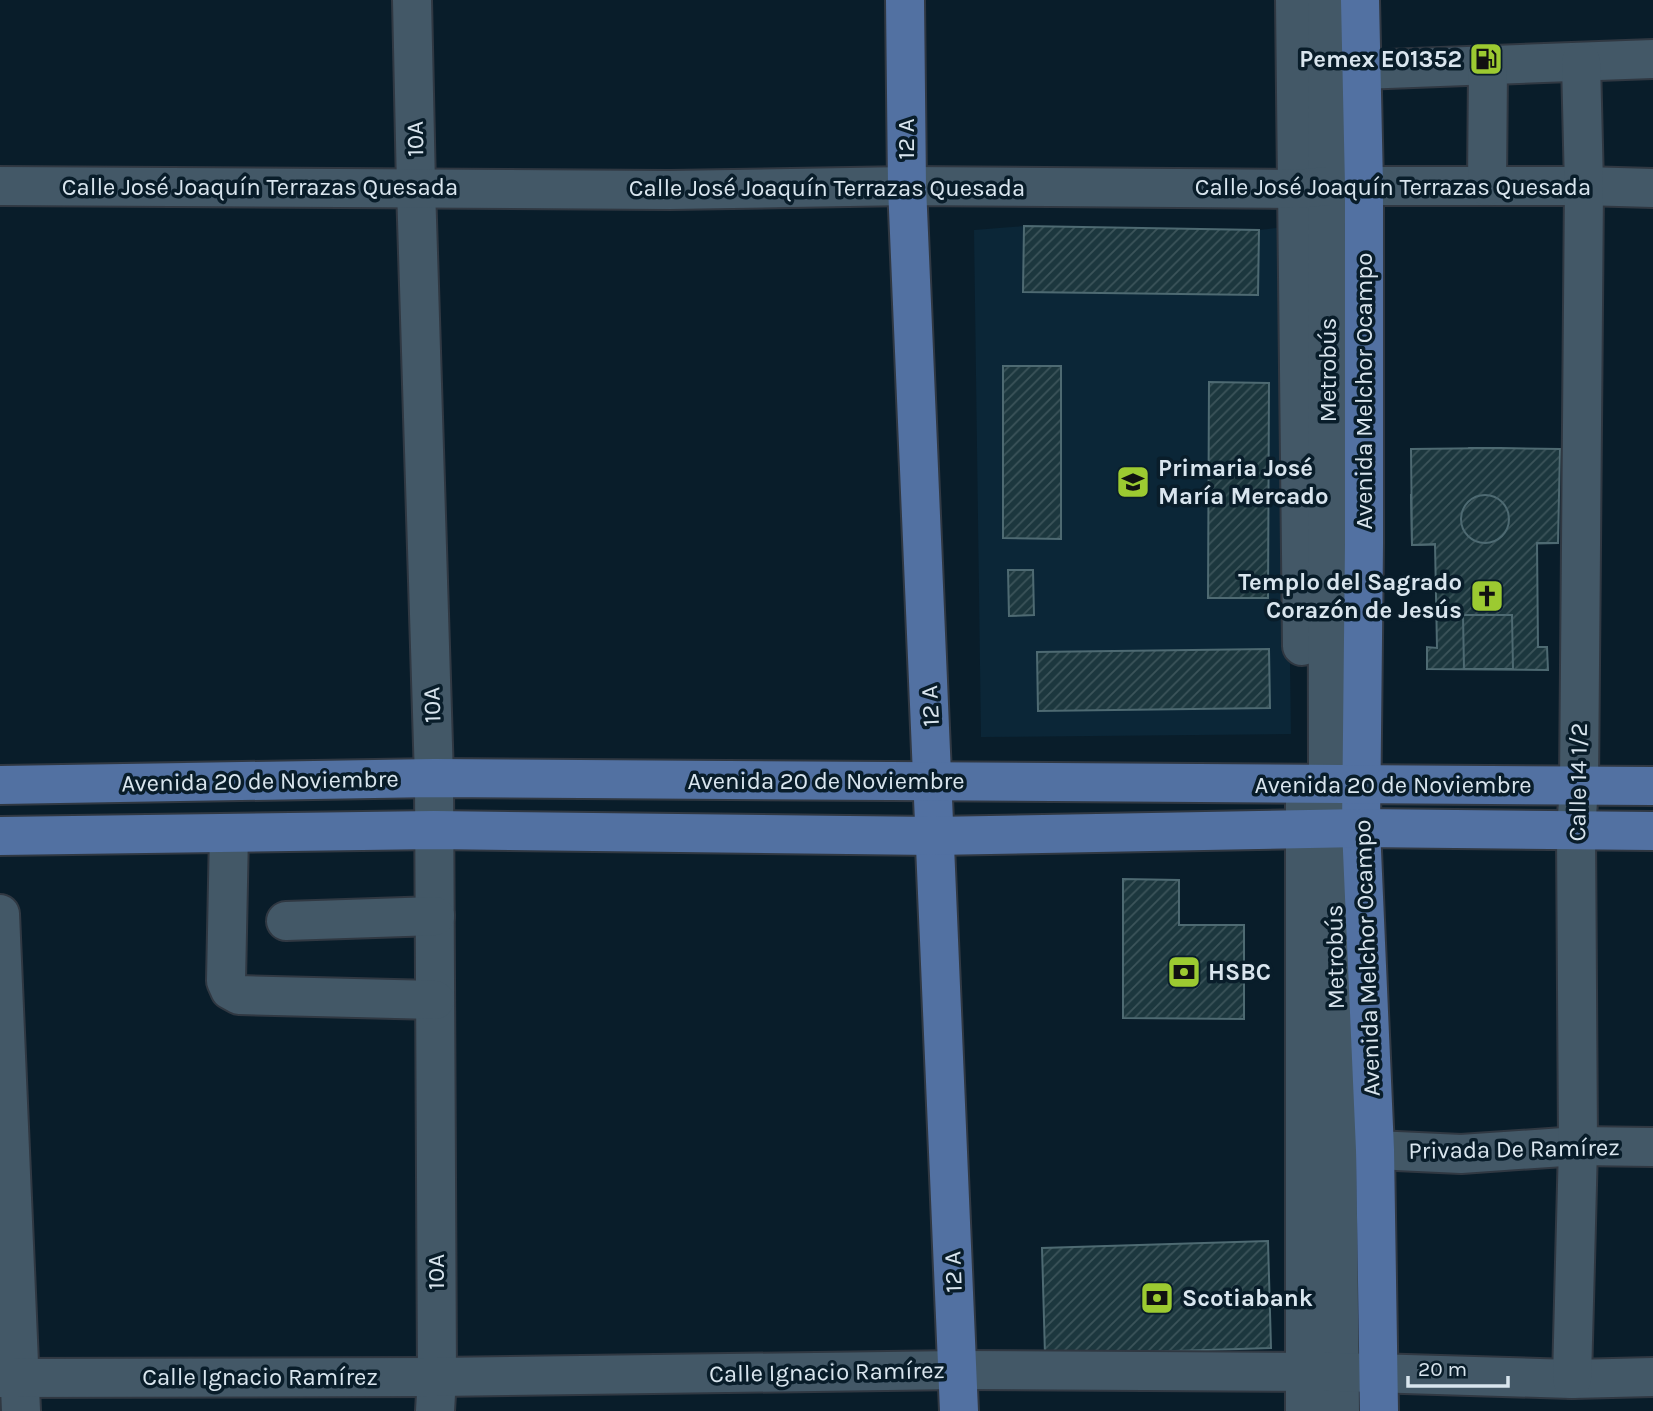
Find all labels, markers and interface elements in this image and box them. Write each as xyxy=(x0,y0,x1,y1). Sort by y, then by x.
fuel station icon: Pemex E01352 xyxy=(1467,40,1505,78)
place label: Pemex E01352 xyxy=(1299,45,1462,73)
street label: 12 A xyxy=(892,118,920,160)
street label: 10A xyxy=(401,121,429,157)
street label: Calle José Joaquín Terrazas Quesada xyxy=(62,173,458,201)
street label: Calle José Joaquín Terrazas Quesada xyxy=(1195,173,1591,201)
street label: Calle José Joaquín Terrazas Quesada xyxy=(629,174,1025,202)
street label: Avenida Melchor Ocampo xyxy=(1350,253,1378,529)
street label: Metrobús xyxy=(1314,318,1342,422)
place label: Primaria José María Mercado xyxy=(1158,454,1329,510)
school or university icon: Primaria José María Mercado xyxy=(1114,463,1152,501)
place label: Templo del Sagrado Corazón de Jesús xyxy=(1238,568,1462,624)
church icon: Templo del Sagrado Corazón de Jesús xyxy=(1468,577,1506,615)
street label: 12 A xyxy=(915,684,945,727)
street label: 10A xyxy=(417,686,447,723)
street label: Calle 14 1/2 xyxy=(1563,722,1593,842)
street label: Avenida 20 de Noviembre xyxy=(121,765,399,797)
street label: Avenida 20 de Noviembre xyxy=(687,767,965,795)
street label: Avenida 20 de Noviembre xyxy=(1254,771,1532,799)
street label: Avenida Melchor Ocampo xyxy=(1348,819,1386,1097)
street label: Metrobús xyxy=(1320,904,1350,1010)
bank icon: HSBC xyxy=(1165,953,1203,991)
place label: HSBC xyxy=(1208,958,1271,986)
street label: Privada De Ramírez xyxy=(1408,1133,1620,1165)
street label: 12 A xyxy=(938,1251,968,1293)
street label: 10A xyxy=(422,1254,450,1290)
bank icon: Scotiabank xyxy=(1138,1279,1176,1317)
place label: Scotiabank xyxy=(1182,1284,1313,1312)
scale bar xyxy=(1408,1344,1508,1388)
street label: Calle Ignacio Ramírez xyxy=(709,1356,945,1388)
text: 20 m xyxy=(1418,1357,1467,1381)
street label: Calle Ignacio Ramírez xyxy=(142,1363,378,1391)

